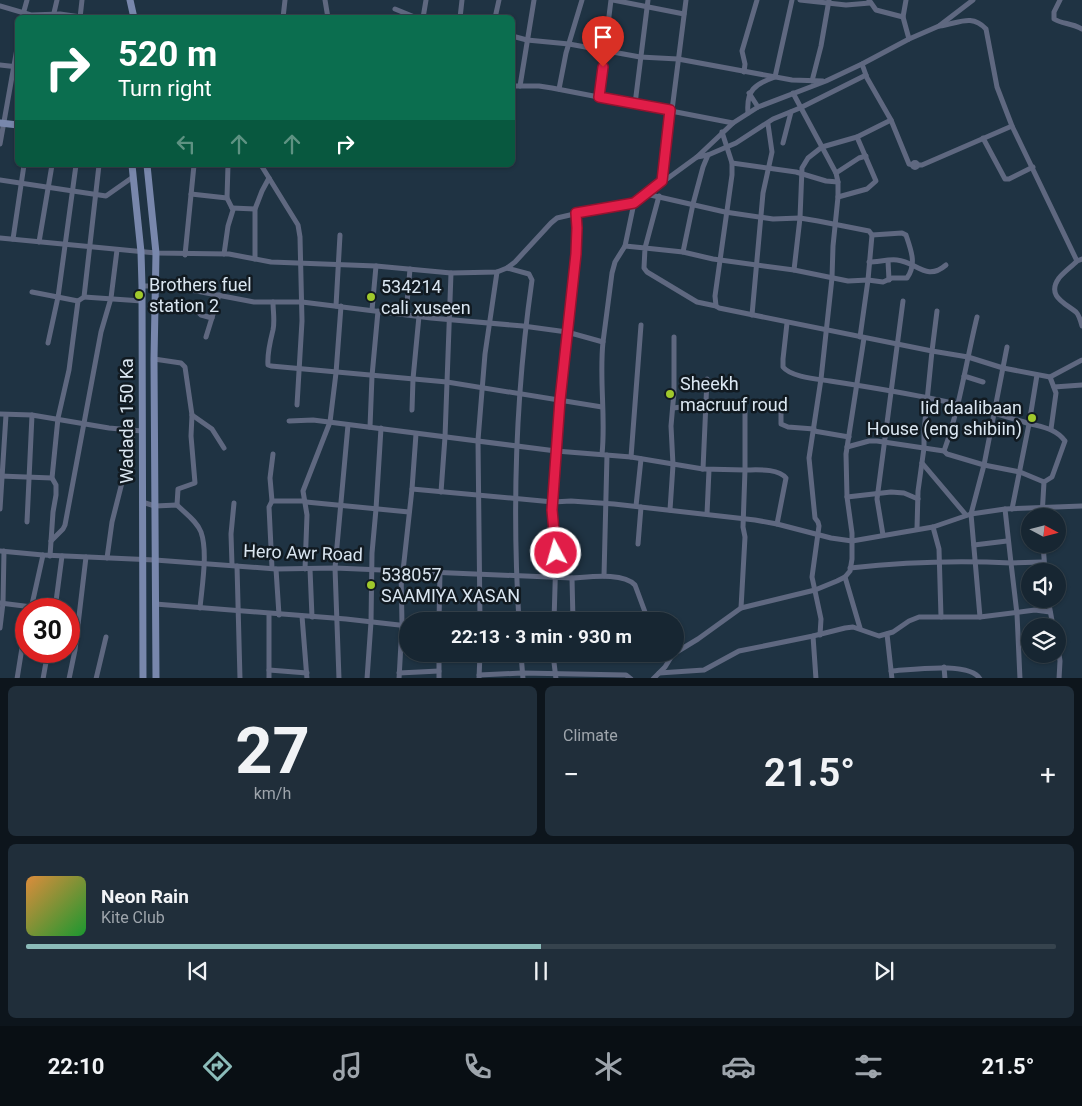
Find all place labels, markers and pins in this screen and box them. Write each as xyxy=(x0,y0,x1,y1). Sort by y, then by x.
pin xyxy=(582,16,624,67)
place label: Brothers fuel station 2 xyxy=(149,274,252,316)
place label: 534214 cali xuseen xyxy=(381,276,471,318)
marker: Brothers fuel station 2 xyxy=(133,289,145,301)
marker: 534214 cali xuseen xyxy=(365,291,377,303)
place label: Sheekh macruuf roud xyxy=(680,373,788,415)
marker: Sheekh macruuf roud xyxy=(664,388,676,400)
place label: Iid daalibaan House (eng shibiin) xyxy=(867,397,1022,440)
marker: Iid daalibaan House (eng shibiin) xyxy=(1026,412,1038,424)
place label: 538057 SAAMIYA XASAN xyxy=(381,564,520,606)
marker: 538057 SAAMIYA XASAN xyxy=(365,579,377,591)

